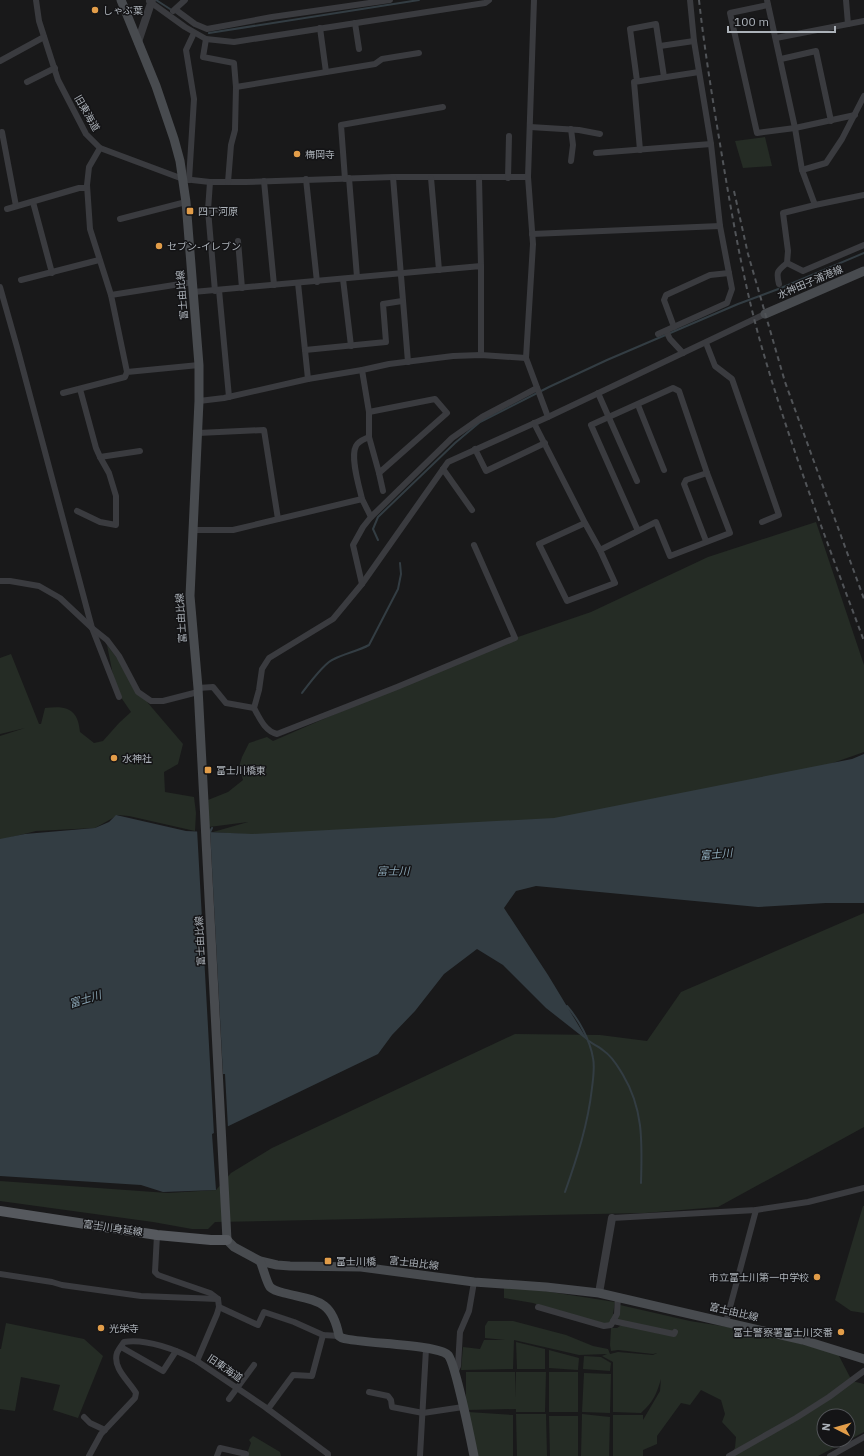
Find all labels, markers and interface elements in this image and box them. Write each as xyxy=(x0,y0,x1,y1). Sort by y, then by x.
place label: しゃぶ葉 xyxy=(103,4,143,17)
marker: しゃぶ葉 xyxy=(90,5,100,15)
scale bar xyxy=(728,8,835,34)
text: 100 m xyxy=(734,14,769,29)
street label: 旧東海道 xyxy=(71,92,103,134)
place label: 梅岡寺 xyxy=(305,148,335,161)
marker: 梅岡寺 xyxy=(292,149,302,159)
place label: 四丁河原 xyxy=(198,205,238,218)
marker: 四丁河原 xyxy=(185,206,195,216)
place label: セブン-イレブン xyxy=(167,240,241,253)
marker: セブン-イレブン xyxy=(154,241,164,251)
street label: 水神田子浦港線 xyxy=(775,262,845,302)
street label: 富士由比線 xyxy=(173,270,191,320)
street label: 富士由比線 xyxy=(173,593,189,643)
place label: 水神社 xyxy=(122,752,152,765)
marker: 水神社 xyxy=(109,753,119,763)
place label: 富士川橋東 xyxy=(216,764,266,777)
marker: 富士川橋東 xyxy=(203,765,213,775)
water label: 富士川 xyxy=(699,846,734,862)
water label: 富士川 xyxy=(377,864,410,878)
street label: 富士由比線 xyxy=(192,916,208,966)
water label: 富士川 xyxy=(67,987,104,1011)
street label: 富士川身延線 xyxy=(82,1217,144,1239)
street label: 富士由比線 xyxy=(388,1254,440,1272)
place label: 富士川橋 xyxy=(336,1255,376,1268)
marker: 富士川橋 xyxy=(323,1256,333,1266)
place label: 市立富士川第一中学校 xyxy=(709,1271,809,1284)
marker: 市立富士川第一中学校 xyxy=(812,1272,822,1282)
street label: 富士由比線 xyxy=(708,1300,760,1324)
place label: 光栄寺 xyxy=(109,1322,139,1335)
marker: 光栄寺 xyxy=(96,1323,106,1333)
place label: 富士警察署富士川交番 xyxy=(733,1326,833,1339)
marker: 富士警察署富士川交番 xyxy=(836,1327,846,1337)
street label: 旧東海道 xyxy=(205,1351,245,1385)
north arrow xyxy=(816,1408,856,1448)
text: N xyxy=(819,1422,833,1432)

